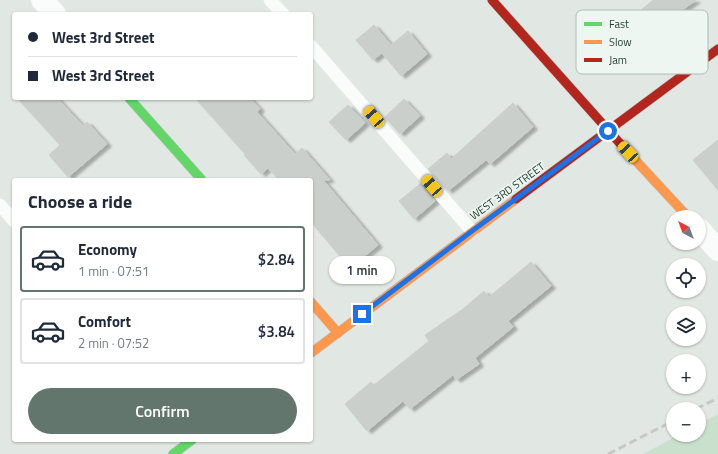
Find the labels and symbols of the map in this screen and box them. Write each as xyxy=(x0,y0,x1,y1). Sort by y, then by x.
legend xyxy=(576,10,708,74)
text: Fast xyxy=(609,16,629,32)
text: Slow xyxy=(609,34,632,50)
text: Jam xyxy=(609,52,627,68)
car xyxy=(362,104,386,130)
route start xyxy=(599,122,617,140)
car xyxy=(615,139,641,165)
street label: WEST 3RD STREET xyxy=(466,158,548,224)
car xyxy=(420,173,444,199)
north arrow xyxy=(666,210,706,250)
callout: 1 min xyxy=(329,256,395,284)
route end xyxy=(353,305,371,323)

